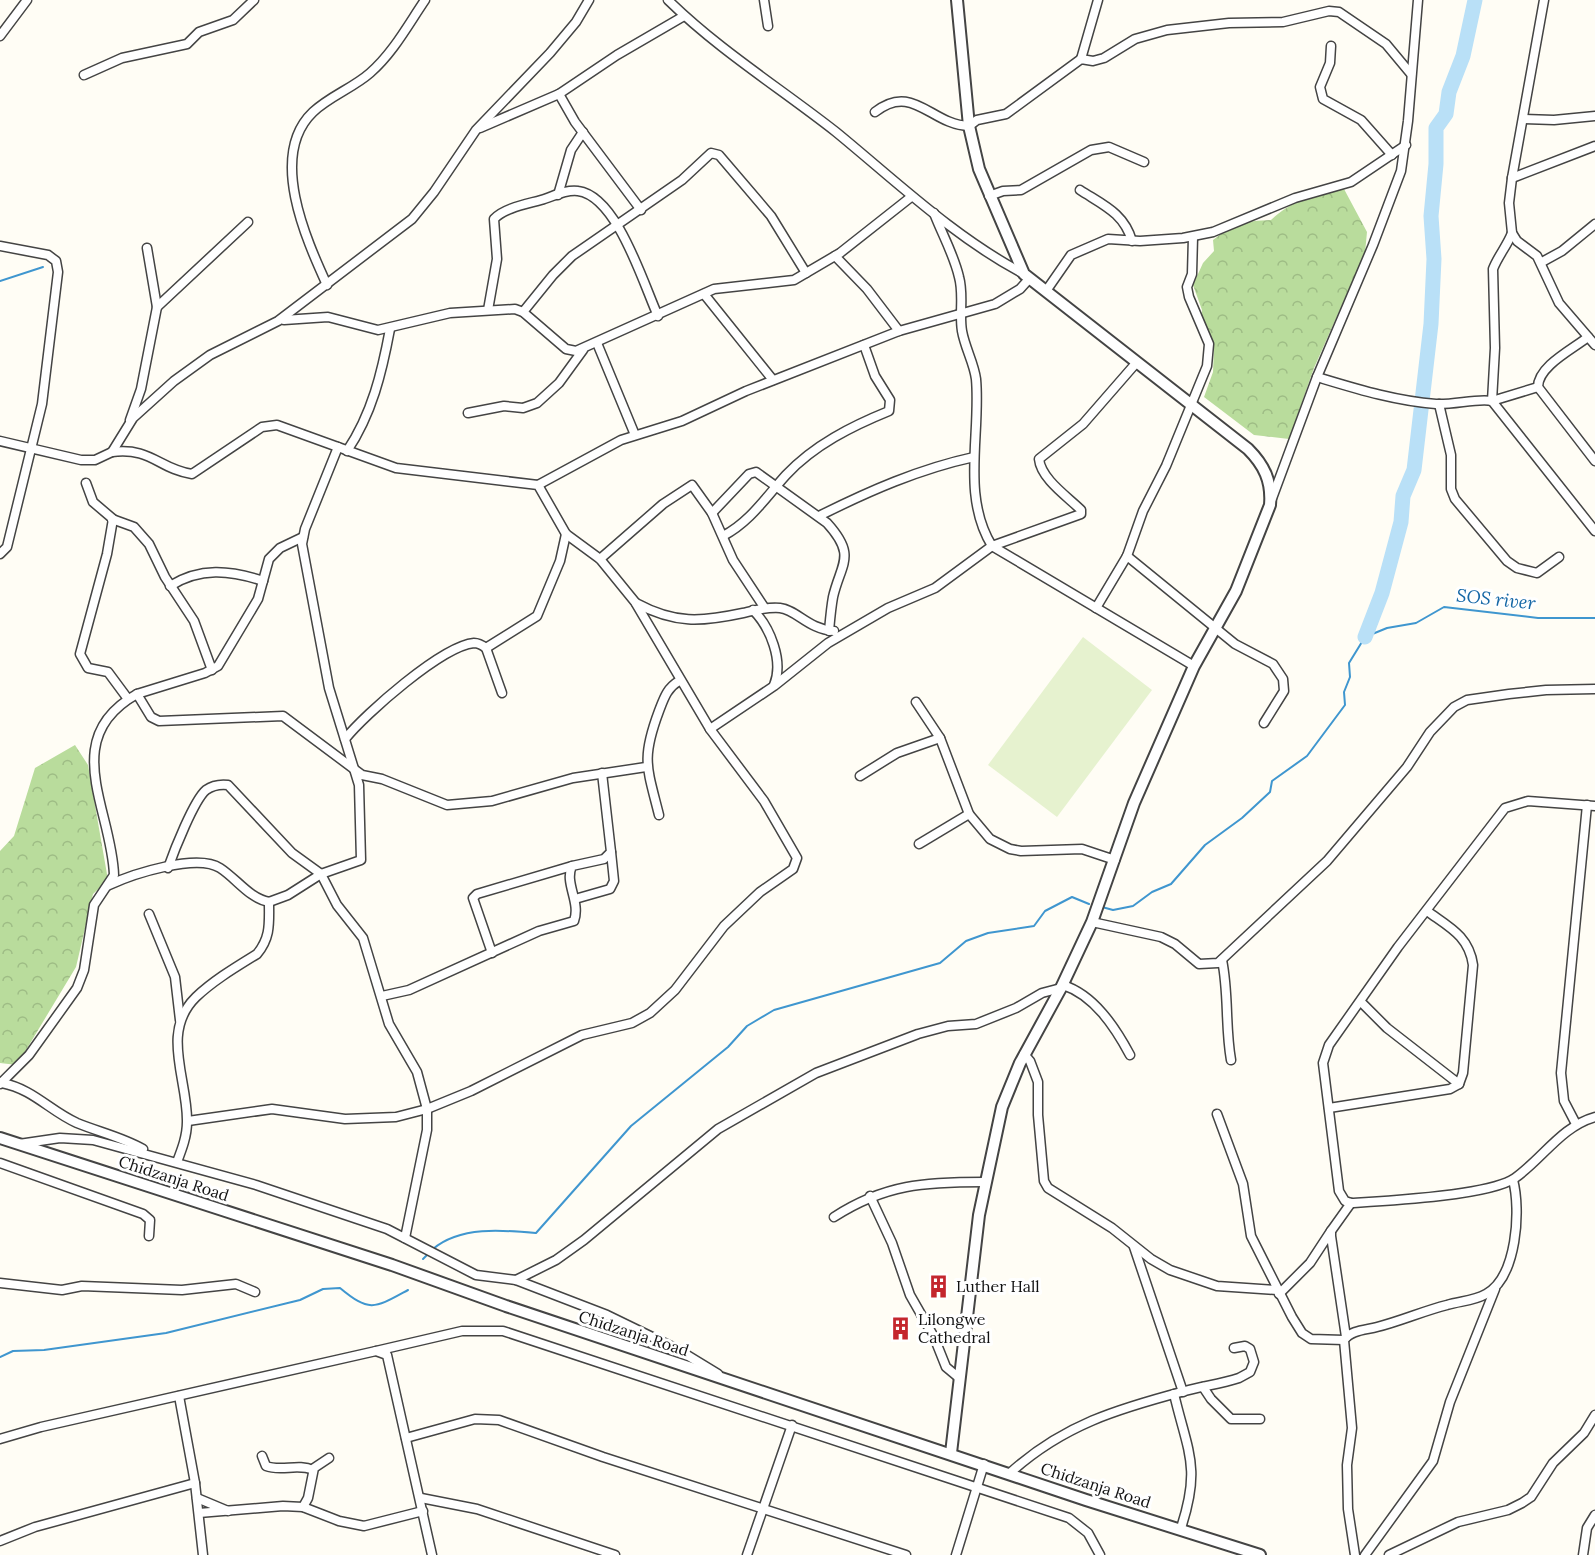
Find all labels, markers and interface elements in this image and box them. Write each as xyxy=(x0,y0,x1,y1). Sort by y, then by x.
water label: SOS river xyxy=(1455,583,1538,615)
street label: Chidzanja Road xyxy=(116,1151,232,1205)
building icon: Luther Hall xyxy=(925,1273,951,1299)
place label: Luther Hall xyxy=(956,1276,1040,1296)
street label: Chidzanja Road xyxy=(576,1306,692,1360)
place label: Lilongwe Cathedral xyxy=(918,1309,991,1347)
building icon: Lilongwe Cathedral xyxy=(887,1315,913,1341)
street label: Chidzanja Road xyxy=(1038,1458,1154,1512)

